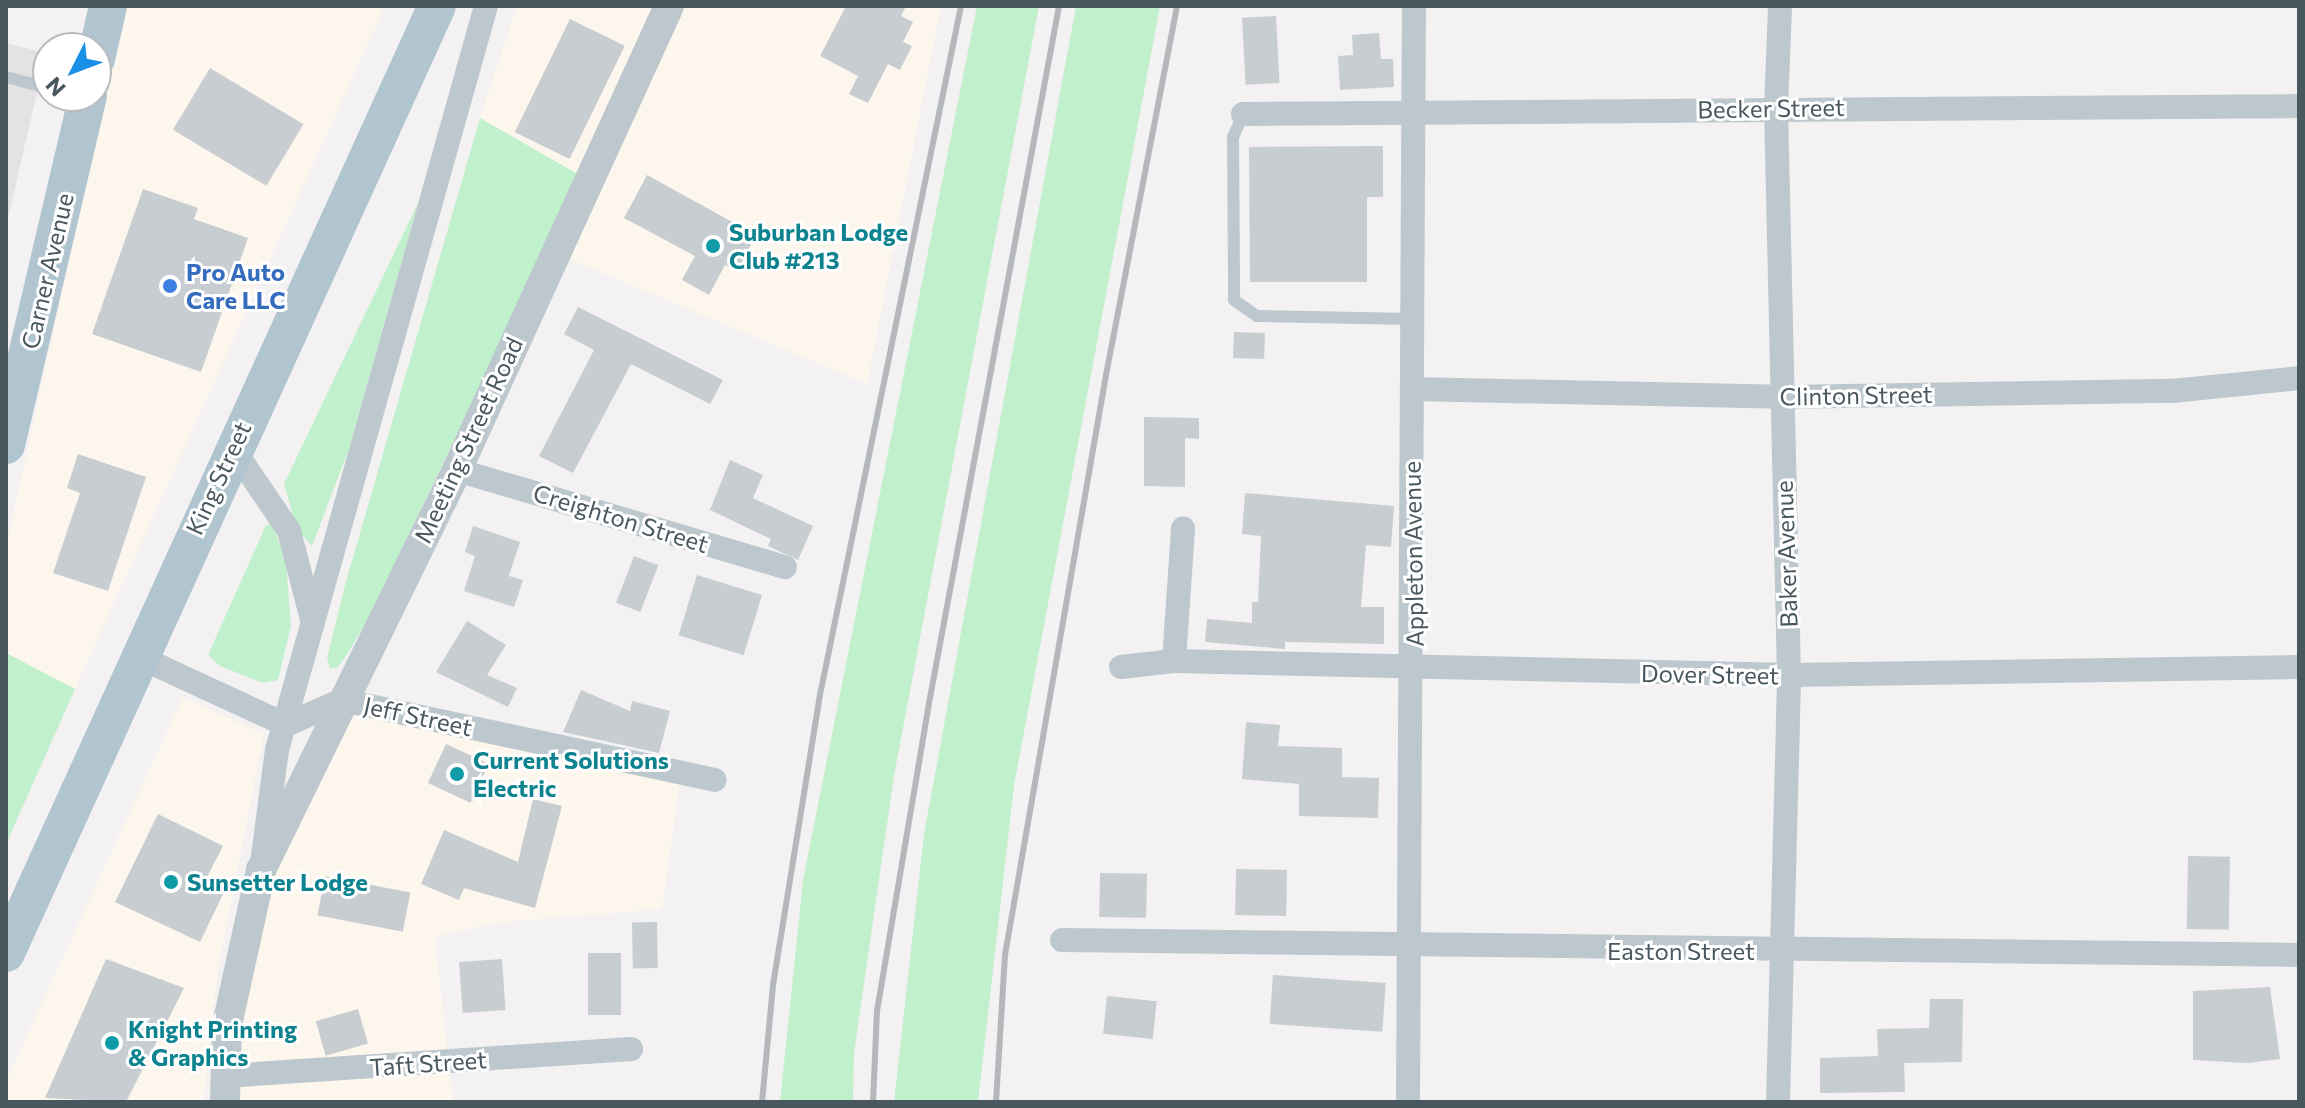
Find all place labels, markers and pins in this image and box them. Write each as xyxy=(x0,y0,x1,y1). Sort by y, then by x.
place label: Suburban Lodge Club #213 xyxy=(729,218,908,274)
marker: Suburban Lodge Club #213 xyxy=(704,237,722,255)
place label: Pro Auto Care LLC xyxy=(186,258,286,314)
marker: Pro Auto Care LLC xyxy=(161,277,179,295)
place label: Current Solutions Electric xyxy=(473,746,669,802)
marker: Current Solutions Electric xyxy=(448,765,466,783)
place label: Sunsetter Lodge xyxy=(187,868,368,896)
marker: Sunsetter Lodge xyxy=(162,873,180,891)
place label: Knight Printing & Graphics xyxy=(128,1015,297,1071)
marker: Knight Printing & Graphics xyxy=(103,1034,121,1052)

